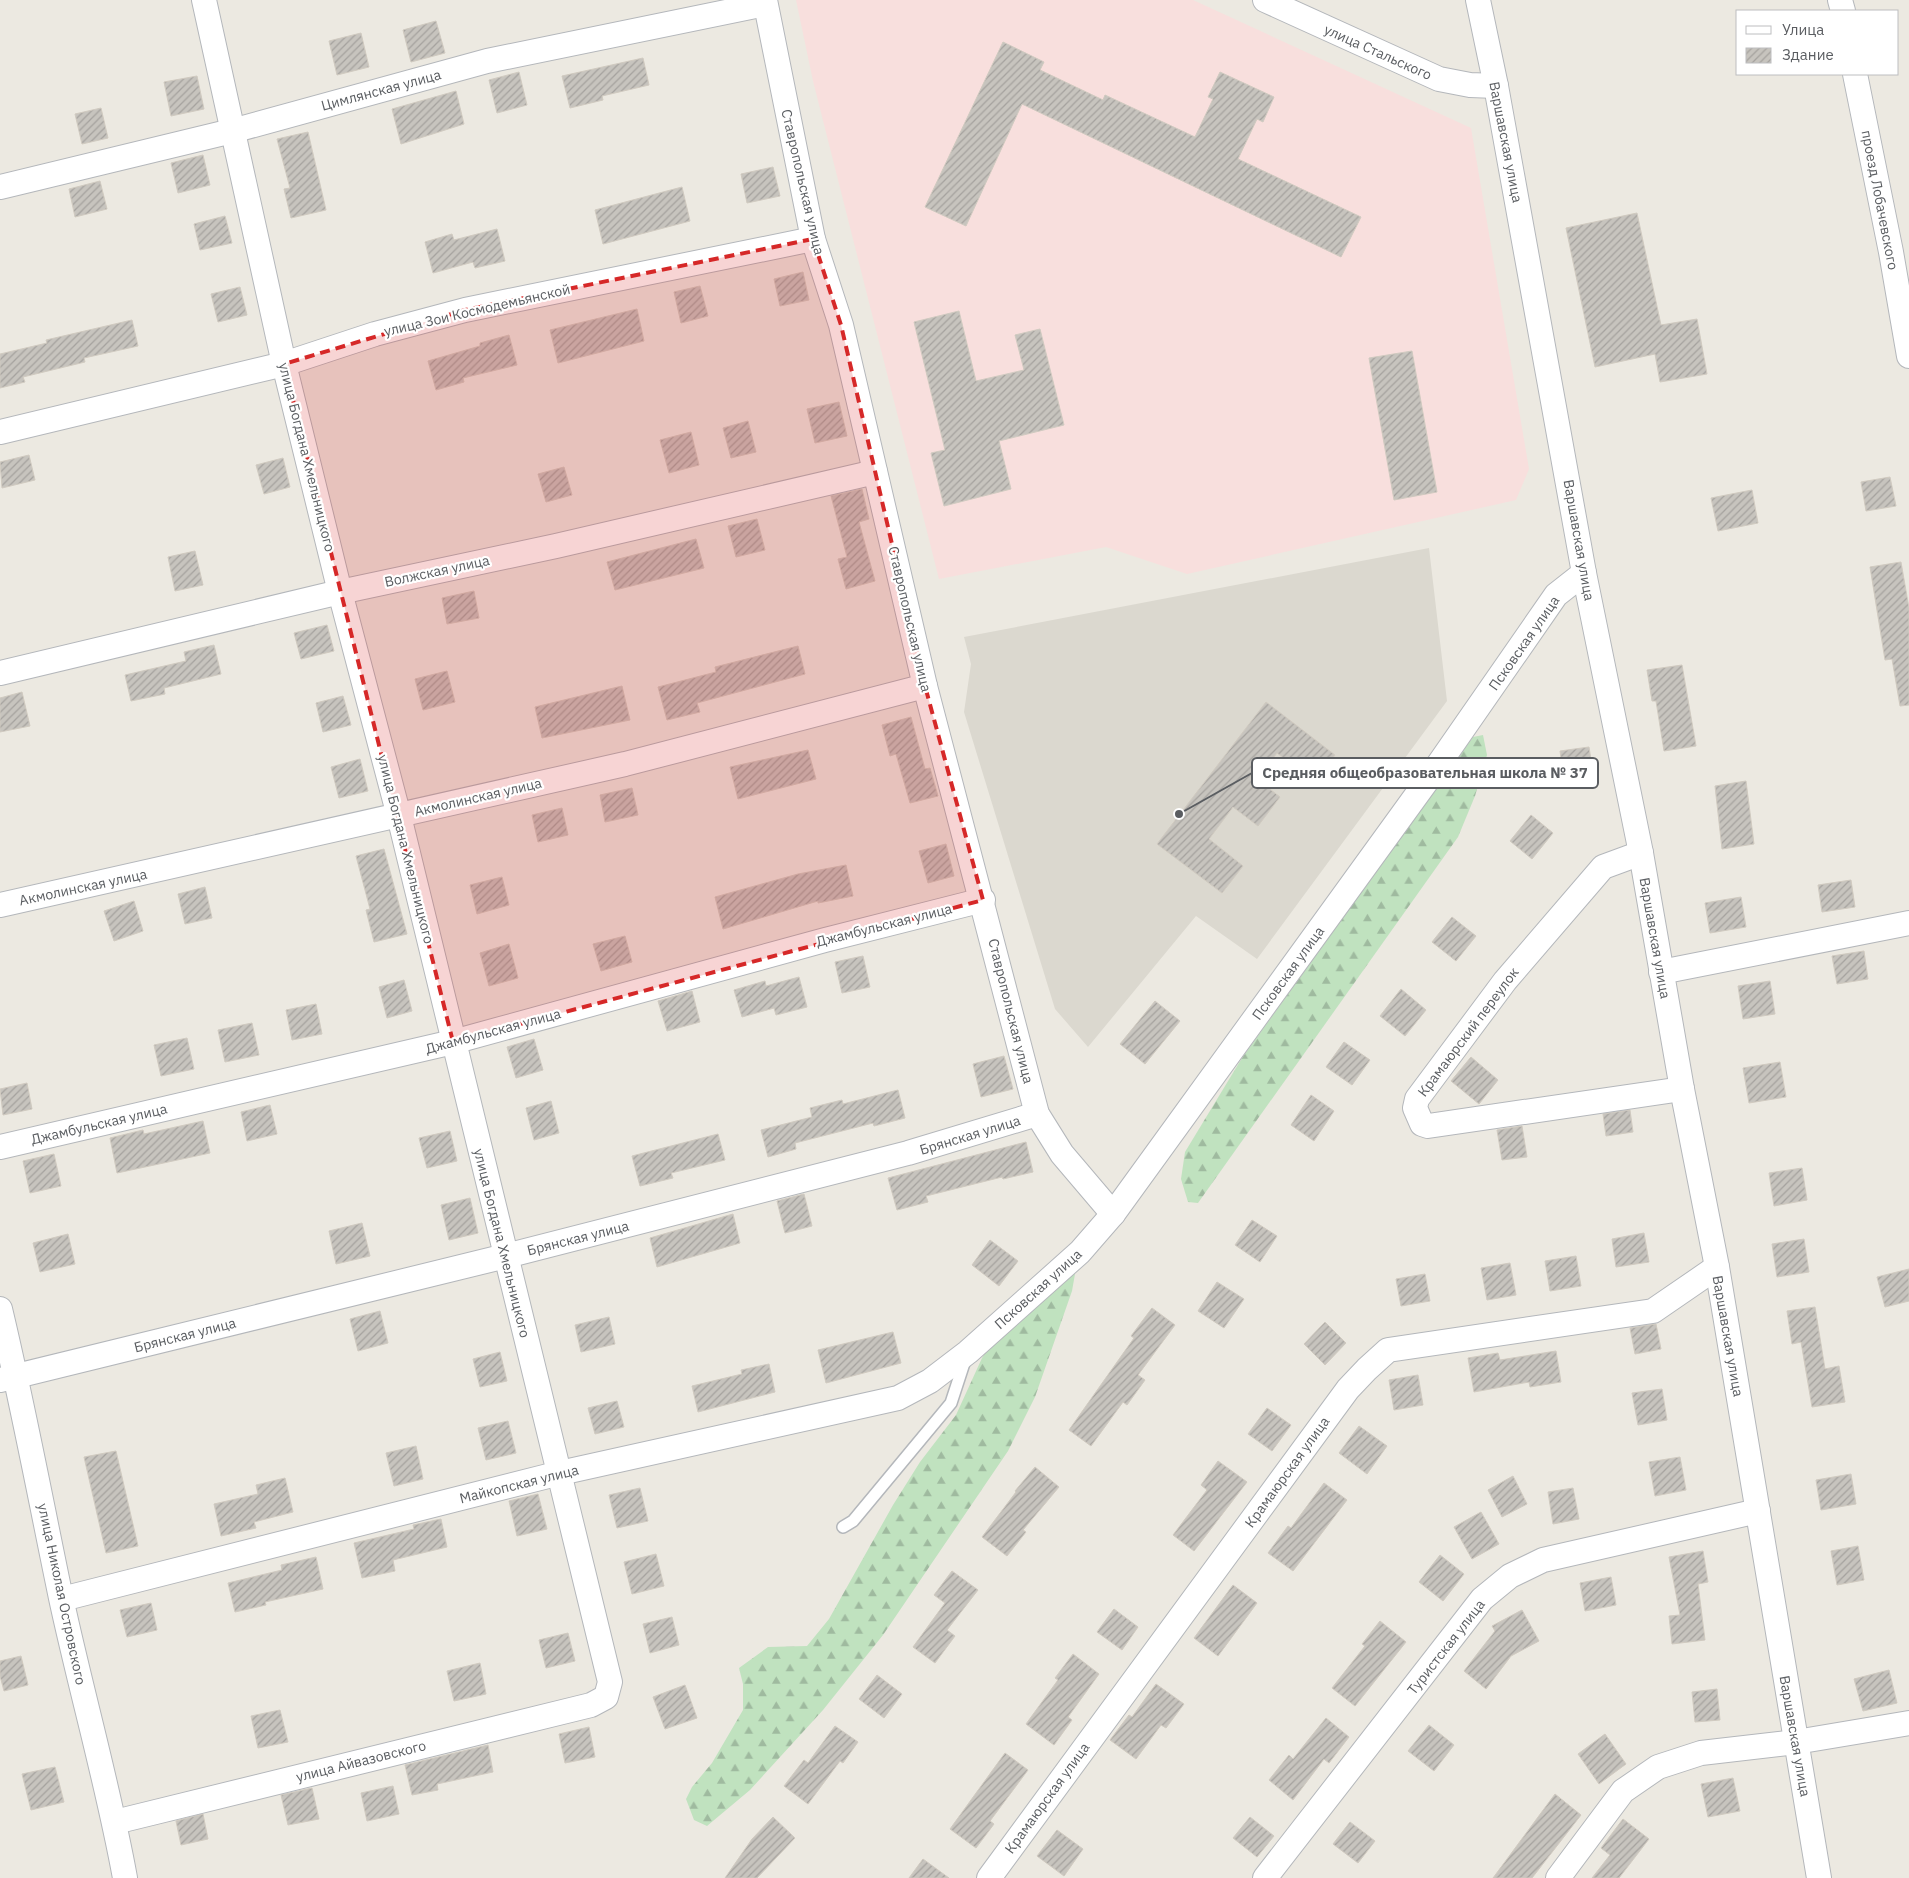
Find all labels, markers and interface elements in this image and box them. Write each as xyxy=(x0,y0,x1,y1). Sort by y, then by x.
legend xyxy=(1736,10,1899,75)
street label: улица Стальского xyxy=(1321,20,1435,84)
text: Улица xyxy=(1782,20,1824,39)
text: Здание xyxy=(1782,45,1834,64)
street label: Цимлянская улица xyxy=(319,65,443,115)
street label: Варшавская улица xyxy=(1485,80,1527,205)
street label: Ставропольская улица xyxy=(777,107,829,257)
street label: проезд Лобачевского xyxy=(1858,129,1902,272)
street label: улица Зои Космодемьянской xyxy=(382,280,572,340)
street label: улица Богдана Хмельницкого xyxy=(275,361,339,554)
street label: Варшавская улица xyxy=(1559,478,1599,603)
street label: Ставропольская улица xyxy=(884,544,936,694)
street label: Волжская улица xyxy=(383,551,492,591)
street label: Псковская улица xyxy=(1485,592,1564,694)
street label: улица Богдана Хмельницкого xyxy=(374,753,438,946)
callout: Средняя общеобразовательная школа № 37 xyxy=(1252,758,1598,788)
text: Средняя общеобразовательная школа № 37 xyxy=(1262,763,1588,782)
street label: Акмолинская улица xyxy=(413,773,544,820)
street label: Акмолинская улица xyxy=(17,865,149,909)
street label: Варшавская улица xyxy=(1635,876,1675,1001)
street label: Джамбульская улица xyxy=(814,899,954,951)
street label: Псковская улица xyxy=(1248,922,1328,1023)
street label: Ставропольская улица xyxy=(984,937,1038,1086)
street label: Крамаюрский переулок xyxy=(1413,964,1523,1100)
street label: Джамбульская улица xyxy=(423,1004,563,1058)
street label: Джамбульская улица xyxy=(29,1099,169,1148)
street label: Брянская улица xyxy=(917,1111,1023,1159)
street label: улица Богдана Хмельницкого xyxy=(470,1147,534,1340)
street label: Брянская улица xyxy=(525,1217,631,1259)
street label: Псковская улица xyxy=(991,1245,1086,1333)
street label: Варшавская улица xyxy=(1708,1274,1748,1399)
street label: Брянская улица xyxy=(132,1314,238,1356)
street label: Крамаюрская улица xyxy=(1241,1413,1334,1531)
street label: Майкопская улица xyxy=(458,1460,581,1507)
street label: улица Николая Островского xyxy=(34,1502,90,1687)
street label: Туристская улица xyxy=(1403,1595,1489,1698)
street label: Варшавская улица xyxy=(1775,1674,1815,1799)
street label: улица Айвазовского xyxy=(294,1736,428,1786)
street label: Крамаюрская улица xyxy=(1001,1739,1094,1857)

